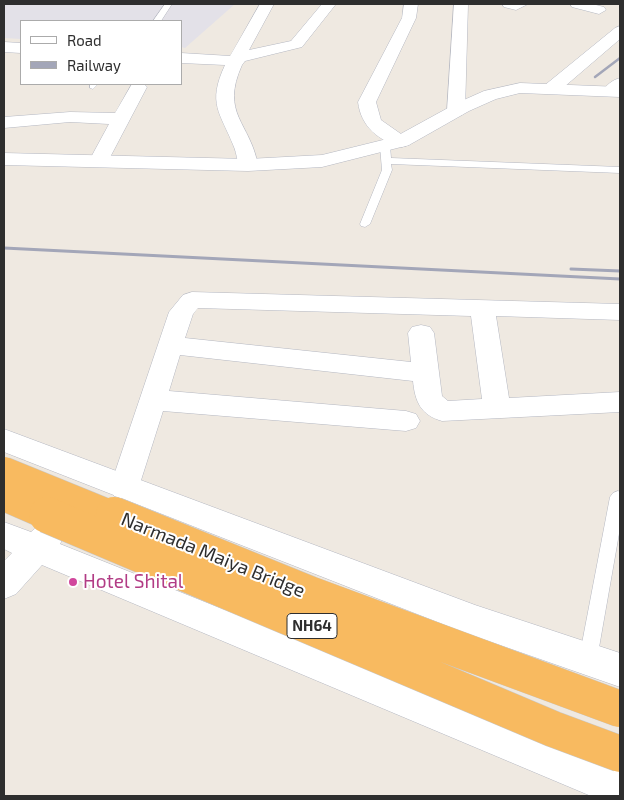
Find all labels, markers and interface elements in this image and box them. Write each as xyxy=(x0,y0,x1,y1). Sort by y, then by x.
legend xyxy=(20,20,182,85)
text: Road xyxy=(67,31,102,49)
text: Railway xyxy=(67,56,121,74)
street label: Narmada Maiya Bridge xyxy=(118,508,308,602)
place label: Hotel Shital xyxy=(83,571,184,593)
marker: Hotel Shital xyxy=(67,576,79,588)
road number: NH64 xyxy=(287,614,337,638)

